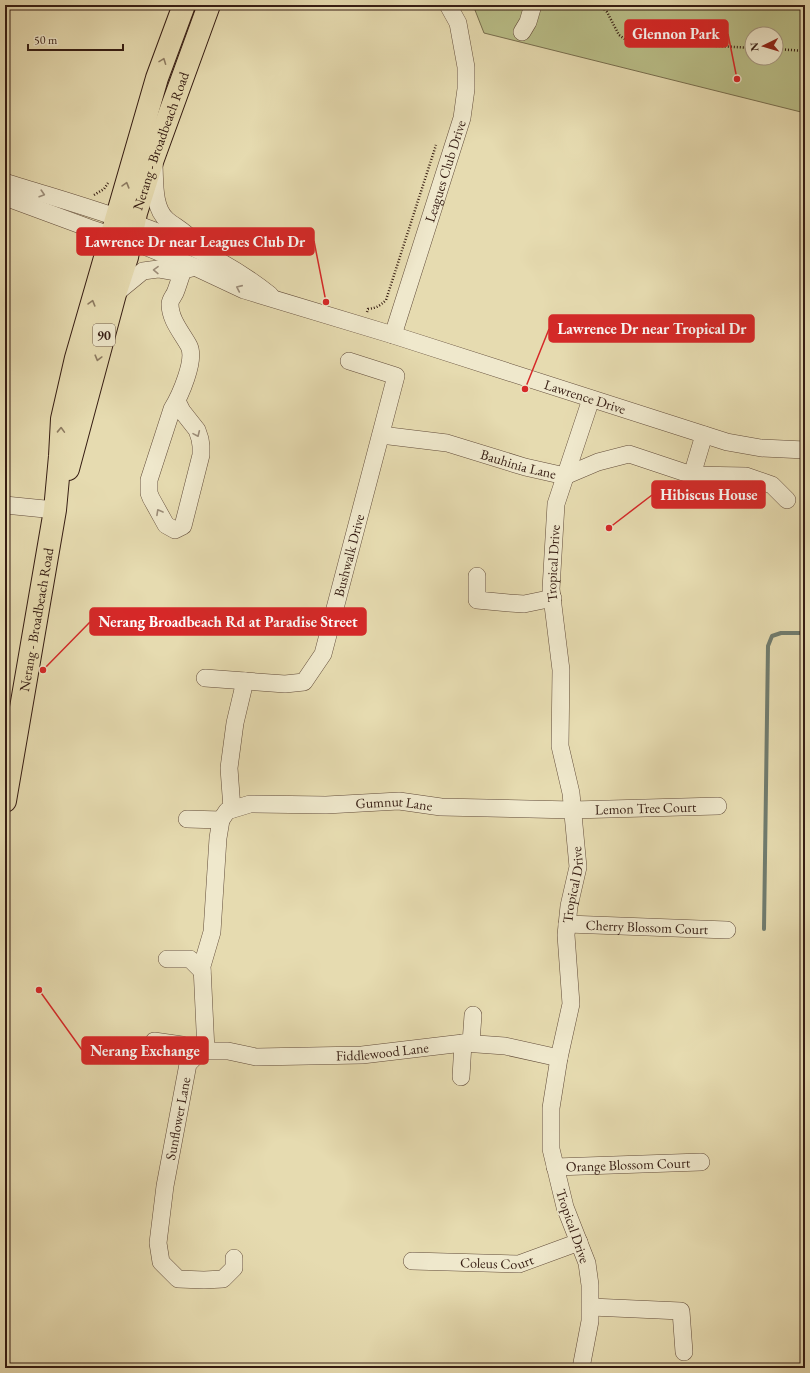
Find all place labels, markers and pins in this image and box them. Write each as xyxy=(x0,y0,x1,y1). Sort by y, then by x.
callout: Glennon Park xyxy=(625,20,728,47)
callout: Lawrence Dr near Leagues Club Dr xyxy=(77,228,314,255)
callout: Lawrence Dr near Tropical Dr xyxy=(549,315,754,342)
callout: Hibiscus House xyxy=(652,481,765,508)
callout: Nerang Broadbeach Rd at Paradise Street xyxy=(90,608,366,635)
callout: Nerang Exchange xyxy=(82,1037,208,1064)

